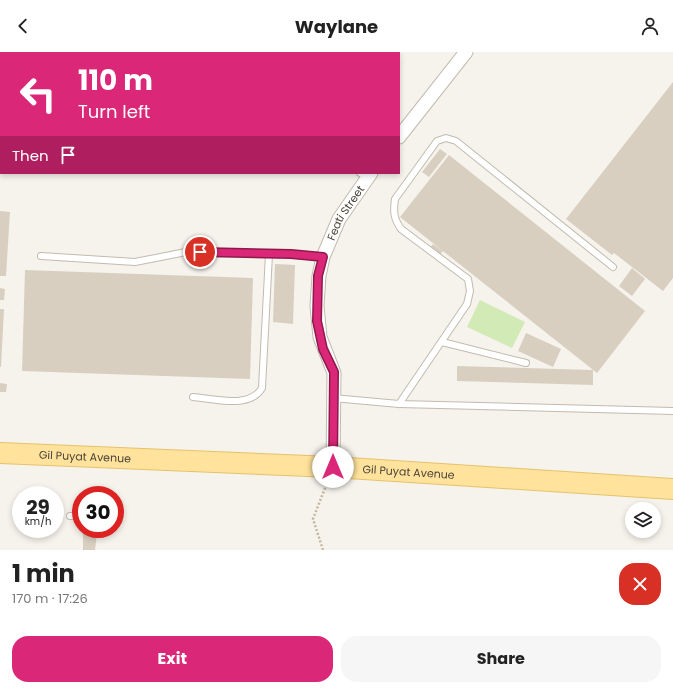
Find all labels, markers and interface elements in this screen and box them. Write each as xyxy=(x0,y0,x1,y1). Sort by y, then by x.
text: Waylane xyxy=(295,14,378,39)
icon: back xyxy=(12,15,34,37)
icon: person xyxy=(639,15,661,37)
text: 110 m xyxy=(78,61,153,100)
icon: left xyxy=(12,68,64,120)
text: Turn left xyxy=(78,99,150,124)
icon: arrive xyxy=(57,144,79,166)
text: Then xyxy=(12,145,49,166)
street label: Feati Street xyxy=(323,182,368,243)
pin xyxy=(183,235,217,269)
icon: arrive xyxy=(189,241,211,263)
position arrow xyxy=(312,446,354,488)
street label: Gil Puyat Avenue xyxy=(38,447,132,467)
street label: Gil Puyat Avenue xyxy=(362,461,455,483)
speed limit sign: 30 xyxy=(72,486,124,538)
text: 29 xyxy=(26,493,50,521)
map controls xyxy=(625,502,661,538)
button: layers xyxy=(625,502,661,538)
text: km/h xyxy=(25,514,51,529)
text: 1 min xyxy=(12,557,75,590)
button: close xyxy=(619,563,661,605)
text: 170 m · 17:26 xyxy=(12,589,88,608)
button: Exit xyxy=(12,636,333,682)
button: Share xyxy=(341,636,661,682)

